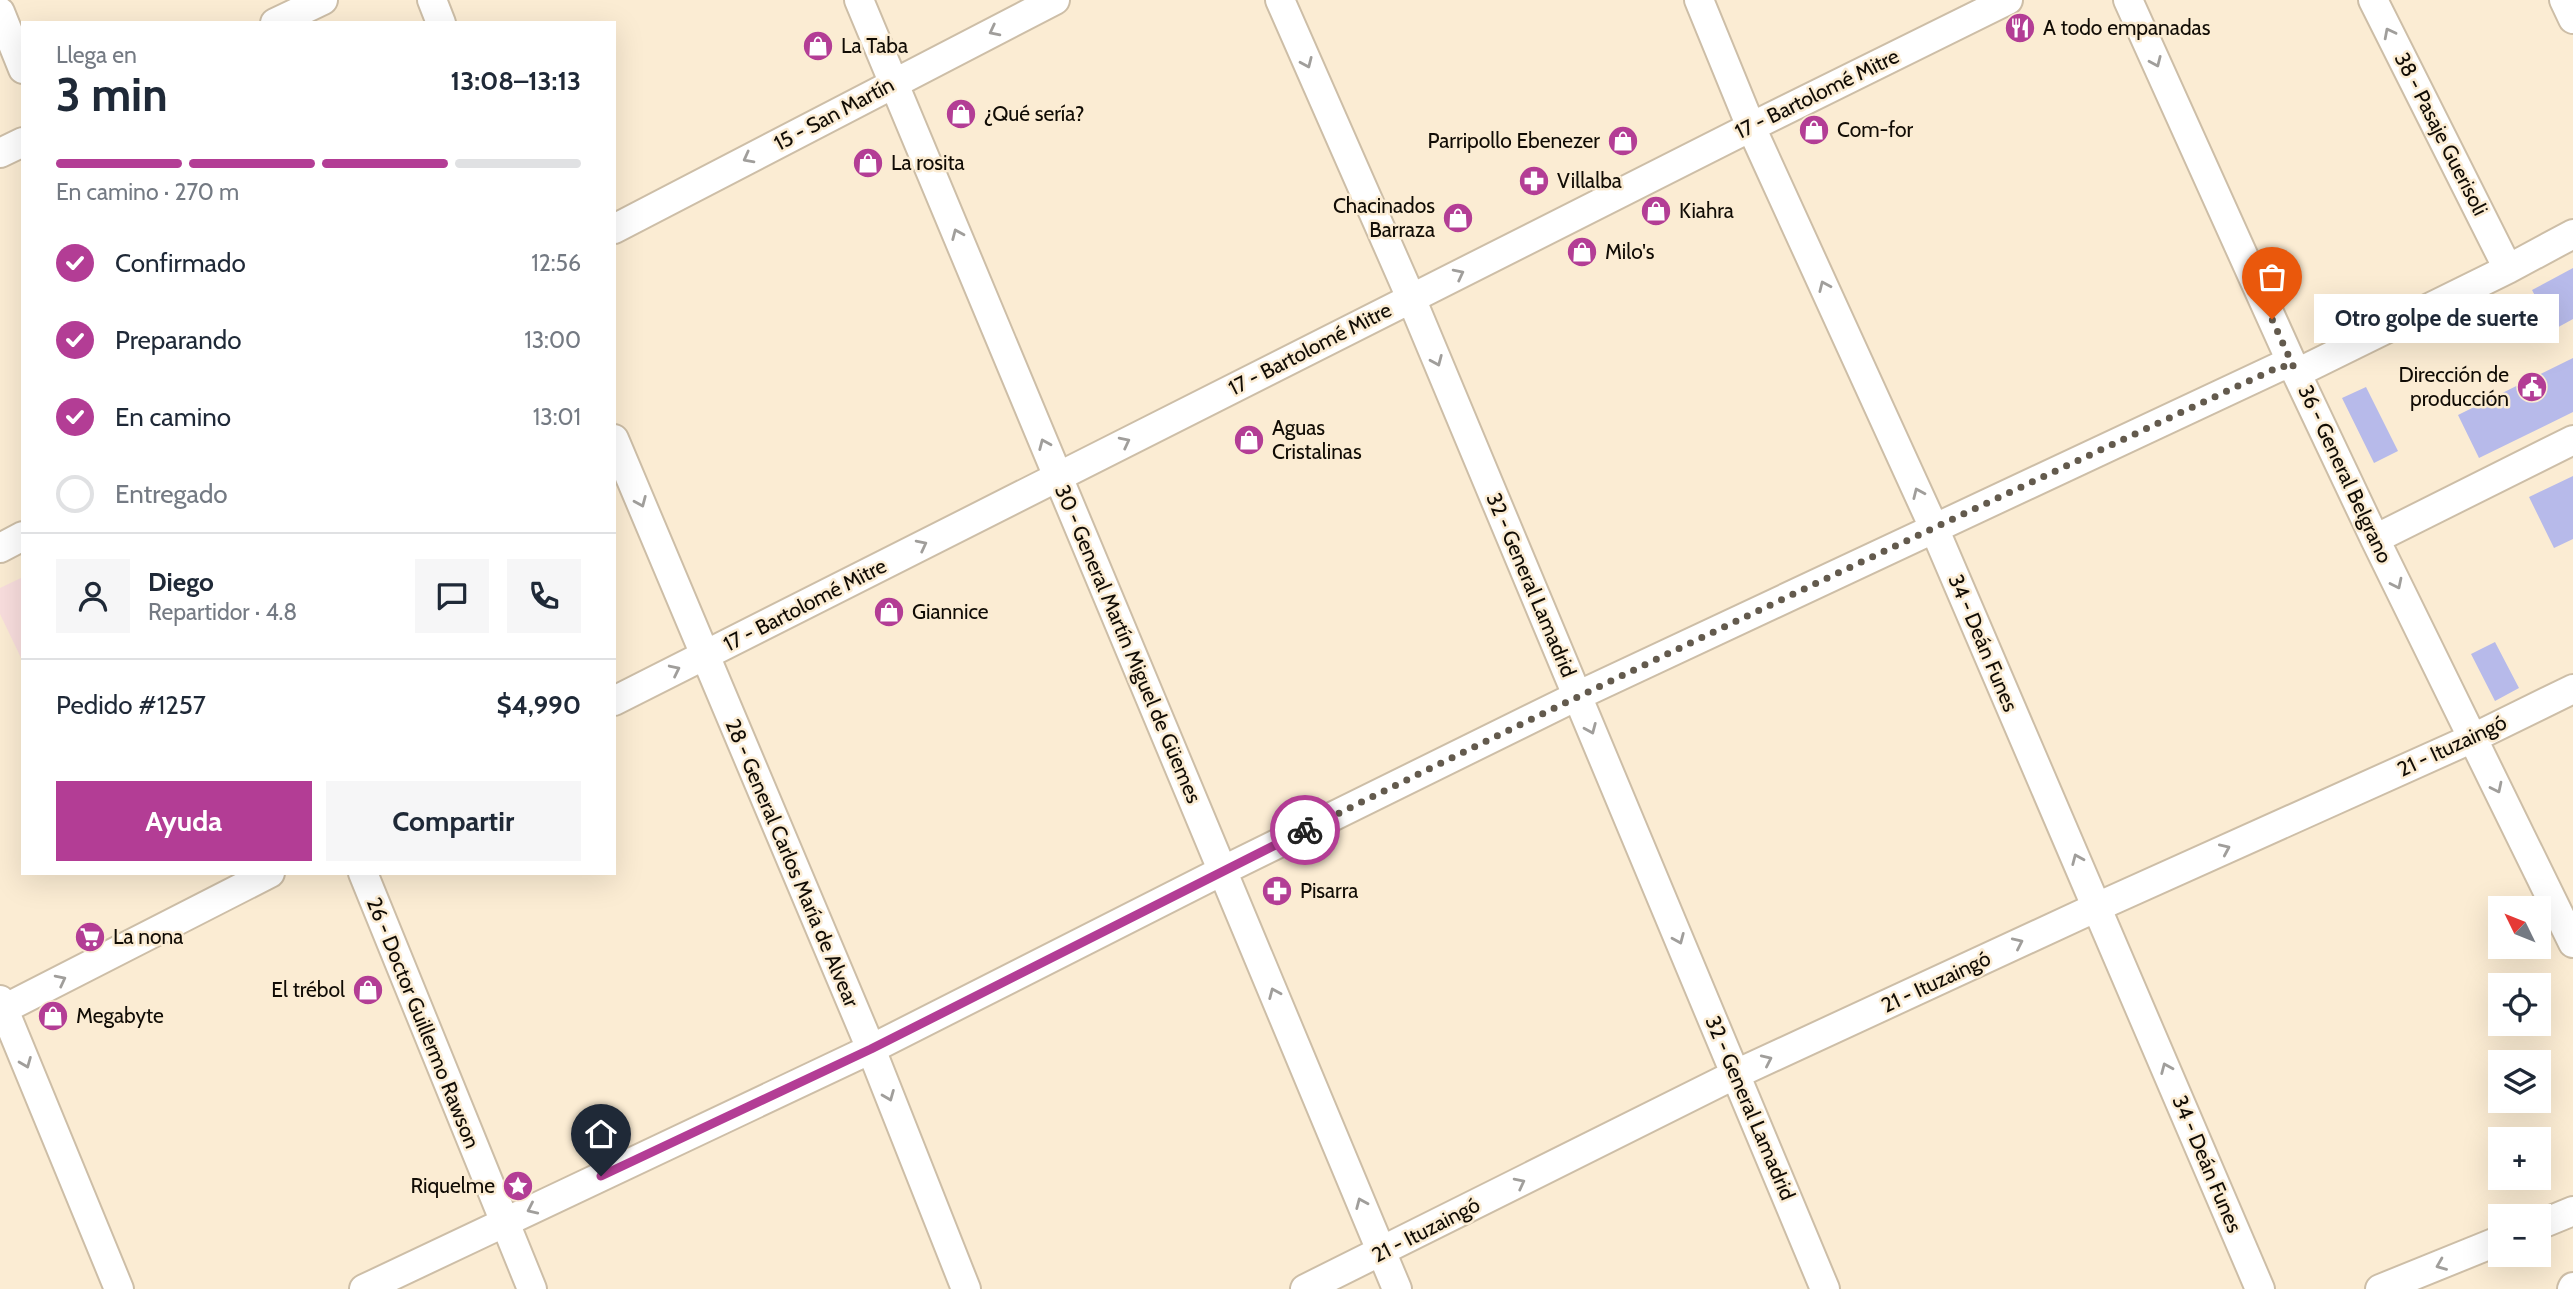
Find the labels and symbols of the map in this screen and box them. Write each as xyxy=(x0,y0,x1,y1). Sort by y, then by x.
restaurant icon: A todo empanadas xyxy=(2003,11,2037,45)
place label: A todo empanadas xyxy=(2043,15,2211,40)
one-way arrow xyxy=(989,23,1001,36)
one-way arrow xyxy=(2384,28,2398,40)
shop icon: La Taba xyxy=(801,29,835,63)
place label: La Taba xyxy=(841,33,908,58)
street label: 17 - Bartolomé Mitre xyxy=(1731,43,1903,144)
street label: 38 - Pasaje Guerisoli xyxy=(2389,48,2493,220)
one-way arrow xyxy=(1299,55,1313,68)
one-way arrow xyxy=(2148,55,2162,67)
street label: 15 - San Martín xyxy=(769,71,898,156)
shop icon: ¿Qué sería? xyxy=(944,97,978,131)
place label: ¿Qué sería? xyxy=(984,101,1085,126)
shop icon: Com-for xyxy=(1797,113,1831,147)
place label: Com-for xyxy=(1837,117,1914,142)
shop icon: Parripollo Ebenezer xyxy=(1606,124,1640,158)
place label: Parripollo Ebenezer xyxy=(1428,128,1600,153)
shop icon: La rosita xyxy=(851,146,885,180)
one-way arrow xyxy=(743,150,755,164)
place label: La rosita xyxy=(891,150,965,175)
pharmacy icon: Villalba xyxy=(1517,164,1551,198)
place label: Villalba xyxy=(1557,168,1622,193)
place label: Chacinados Barraza xyxy=(1333,193,1435,242)
shop icon: Kiahra xyxy=(1639,194,1673,228)
place label: Kiahra xyxy=(1679,198,1734,223)
shop icon: Chacinados Barraza xyxy=(1441,201,1475,235)
one-way arrow xyxy=(951,229,965,242)
shop icon: Milo's xyxy=(1565,235,1599,269)
place label: Milo's xyxy=(1605,239,1655,264)
pin xyxy=(2242,247,2302,319)
one-way arrow xyxy=(1452,268,1464,282)
one-way arrow xyxy=(1818,281,1832,293)
callout: Otro golpe de suerte xyxy=(2314,294,2559,344)
street label: 17 - Bartolomé Mitre xyxy=(1224,297,1396,400)
one-way arrow xyxy=(1429,354,1443,366)
place label: Dirección de producción xyxy=(2399,362,2509,411)
public building icon: Dirección de producción xyxy=(2515,370,2549,404)
street label: 36 - General Belgrano xyxy=(2293,381,2398,567)
place label: Aguas Cristalinas xyxy=(1272,415,1362,464)
shop icon: Aguas Cristalinas xyxy=(1232,423,1266,457)
one-way arrow xyxy=(1118,436,1130,450)
one-way arrow xyxy=(1039,439,1053,451)
street label: 30 - General Martín Miguel de Güemes xyxy=(1050,481,1207,807)
one-way arrow xyxy=(1912,488,1926,500)
street label: 32 - General Lamadrid xyxy=(1481,489,1582,681)
one-way arrow xyxy=(632,495,646,507)
one-way arrow xyxy=(915,540,927,554)
street label: 17 - Bartolomé Mitre xyxy=(719,553,891,656)
street label: 34 - Deán Funes xyxy=(1943,570,2024,715)
one-way arrow xyxy=(2389,577,2403,589)
shop icon: Giannice xyxy=(872,595,906,629)
place label: Giannice xyxy=(912,599,989,624)
one-way arrow xyxy=(668,665,680,679)
street label: 21 - Ituzaingó xyxy=(2393,709,2510,782)
street label: 28 - General Carlos María de Alvear xyxy=(720,715,865,1011)
one-way arrow xyxy=(1583,722,1597,734)
one-way arrow xyxy=(2489,781,2503,793)
courier xyxy=(1270,795,1340,865)
one-way arrow xyxy=(2218,843,2231,857)
one-way arrow xyxy=(2071,854,2085,866)
pharmacy icon: Pisarra xyxy=(1260,874,1294,908)
place label: Pisarra xyxy=(1300,878,1358,903)
street label: 26 - Doctor Guillermo Rawson xyxy=(362,894,485,1152)
north arrow xyxy=(2488,896,2552,959)
supermarket icon: La nona xyxy=(73,920,107,954)
place label: La nona xyxy=(113,924,183,949)
one-way arrow xyxy=(1671,932,1685,944)
one-way arrow xyxy=(2011,938,2023,952)
street label: 21 - Ituzaingó xyxy=(1877,945,1994,1018)
shop icon: El trébol xyxy=(351,973,385,1007)
one-way arrow xyxy=(54,974,66,988)
place label: El trébol xyxy=(271,977,345,1002)
one-way arrow xyxy=(1268,988,1282,1000)
shop icon: Megabyte xyxy=(36,999,70,1033)
place label: Megabyte xyxy=(76,1003,164,1028)
street label: 32 - General Lamadrid xyxy=(1700,1012,1801,1204)
one-way arrow xyxy=(1760,1054,1773,1068)
one-way arrow xyxy=(18,1057,32,1069)
one-way arrow xyxy=(2160,1063,2174,1076)
one-way arrow xyxy=(881,1089,895,1101)
street label: 34 - Deán Funes xyxy=(2167,1091,2248,1236)
pin xyxy=(571,1104,631,1176)
place icon: Riquelme xyxy=(501,1169,535,1203)
place label: Riquelme xyxy=(410,1173,495,1198)
one-way arrow xyxy=(1513,1178,1525,1192)
street label: 21 - Ituzaingó xyxy=(1368,1192,1484,1267)
one-way arrow xyxy=(1356,1198,1370,1210)
one-way arrow xyxy=(527,1200,539,1214)
one-way arrow xyxy=(2435,1256,2447,1270)

